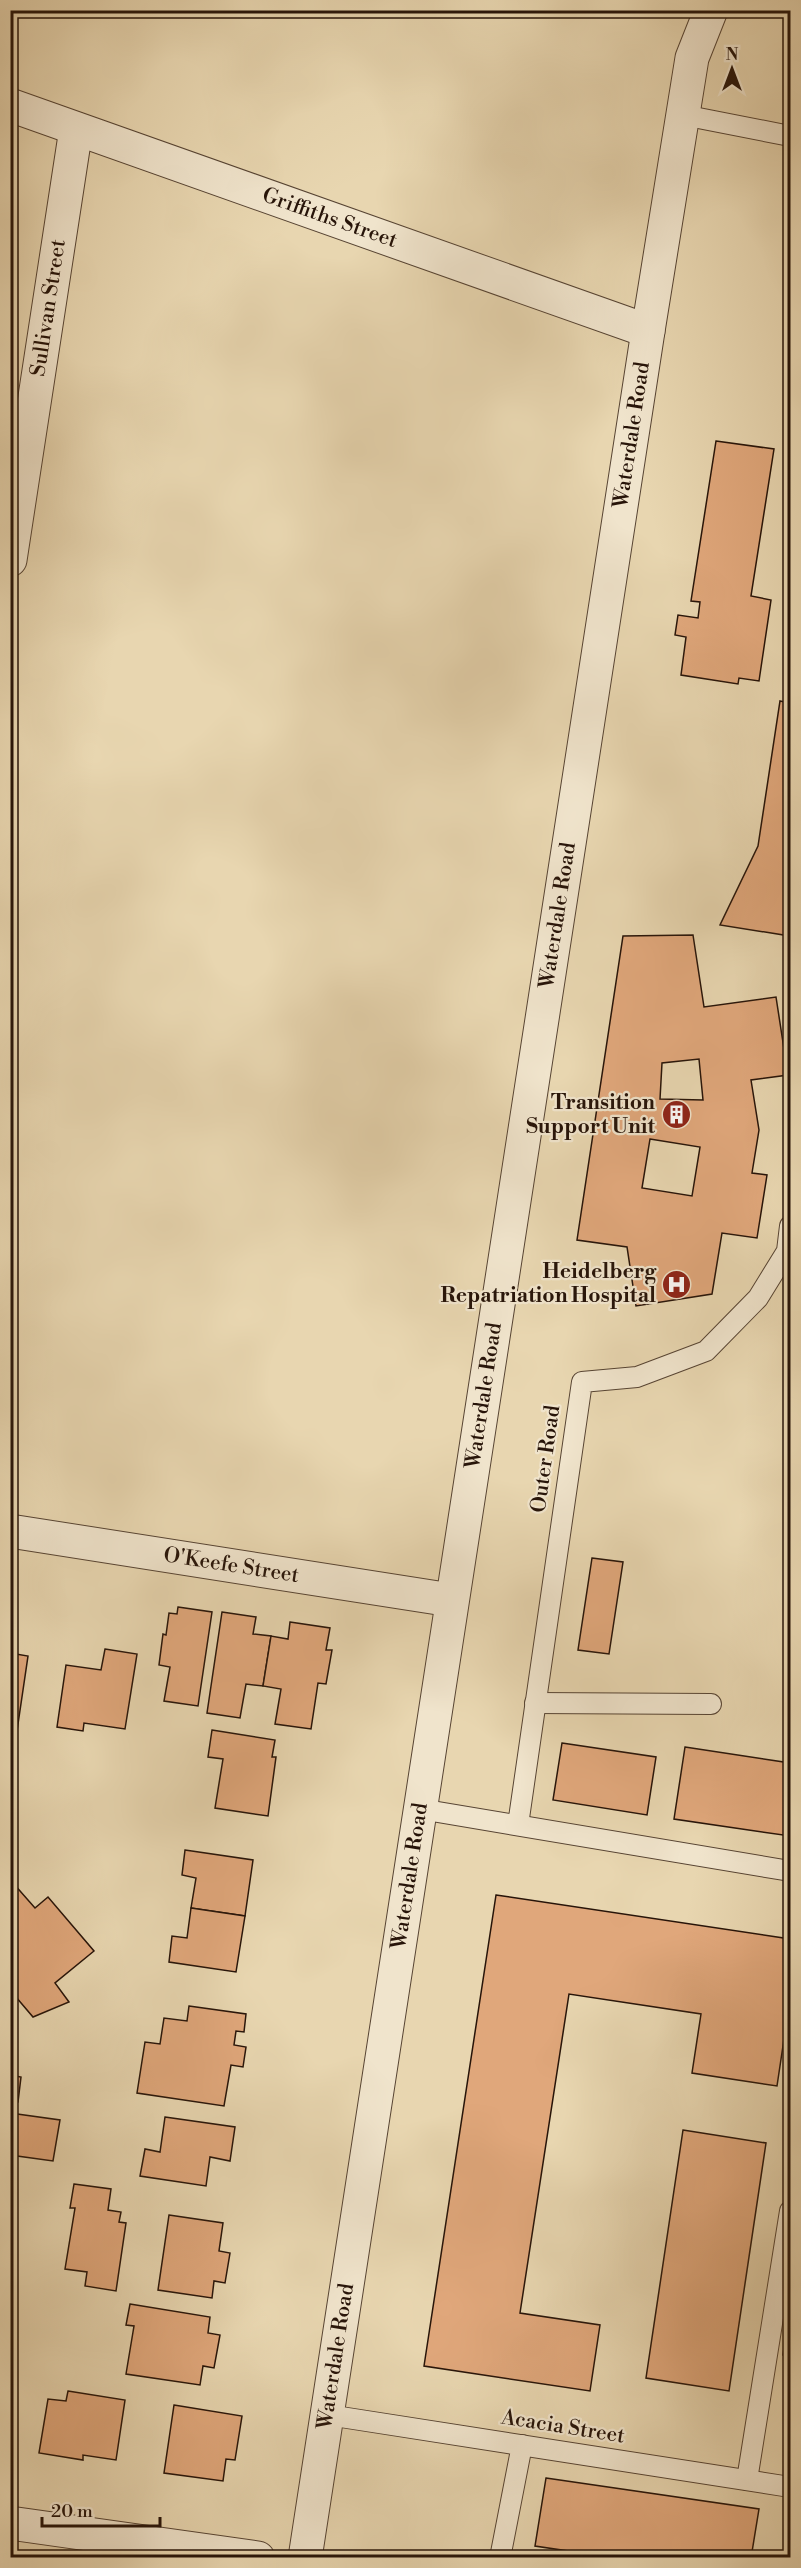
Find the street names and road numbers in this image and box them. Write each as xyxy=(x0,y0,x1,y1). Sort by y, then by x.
street label: Griffiths Street xyxy=(259,182,401,254)
street label: Sullivan Street xyxy=(25,237,72,378)
street label: Waterdale Road xyxy=(608,360,656,511)
street label: Waterdale Road xyxy=(534,840,582,991)
street label: Waterdale Road xyxy=(460,1321,508,1472)
street label: Outer Road xyxy=(526,1403,566,1514)
street label: O'Keefe Street xyxy=(162,1542,301,1589)
street label: Waterdale Road xyxy=(386,1801,434,1952)
street label: Waterdale Road xyxy=(312,2281,360,2432)
street label: Acacia Street xyxy=(498,2404,627,2450)

